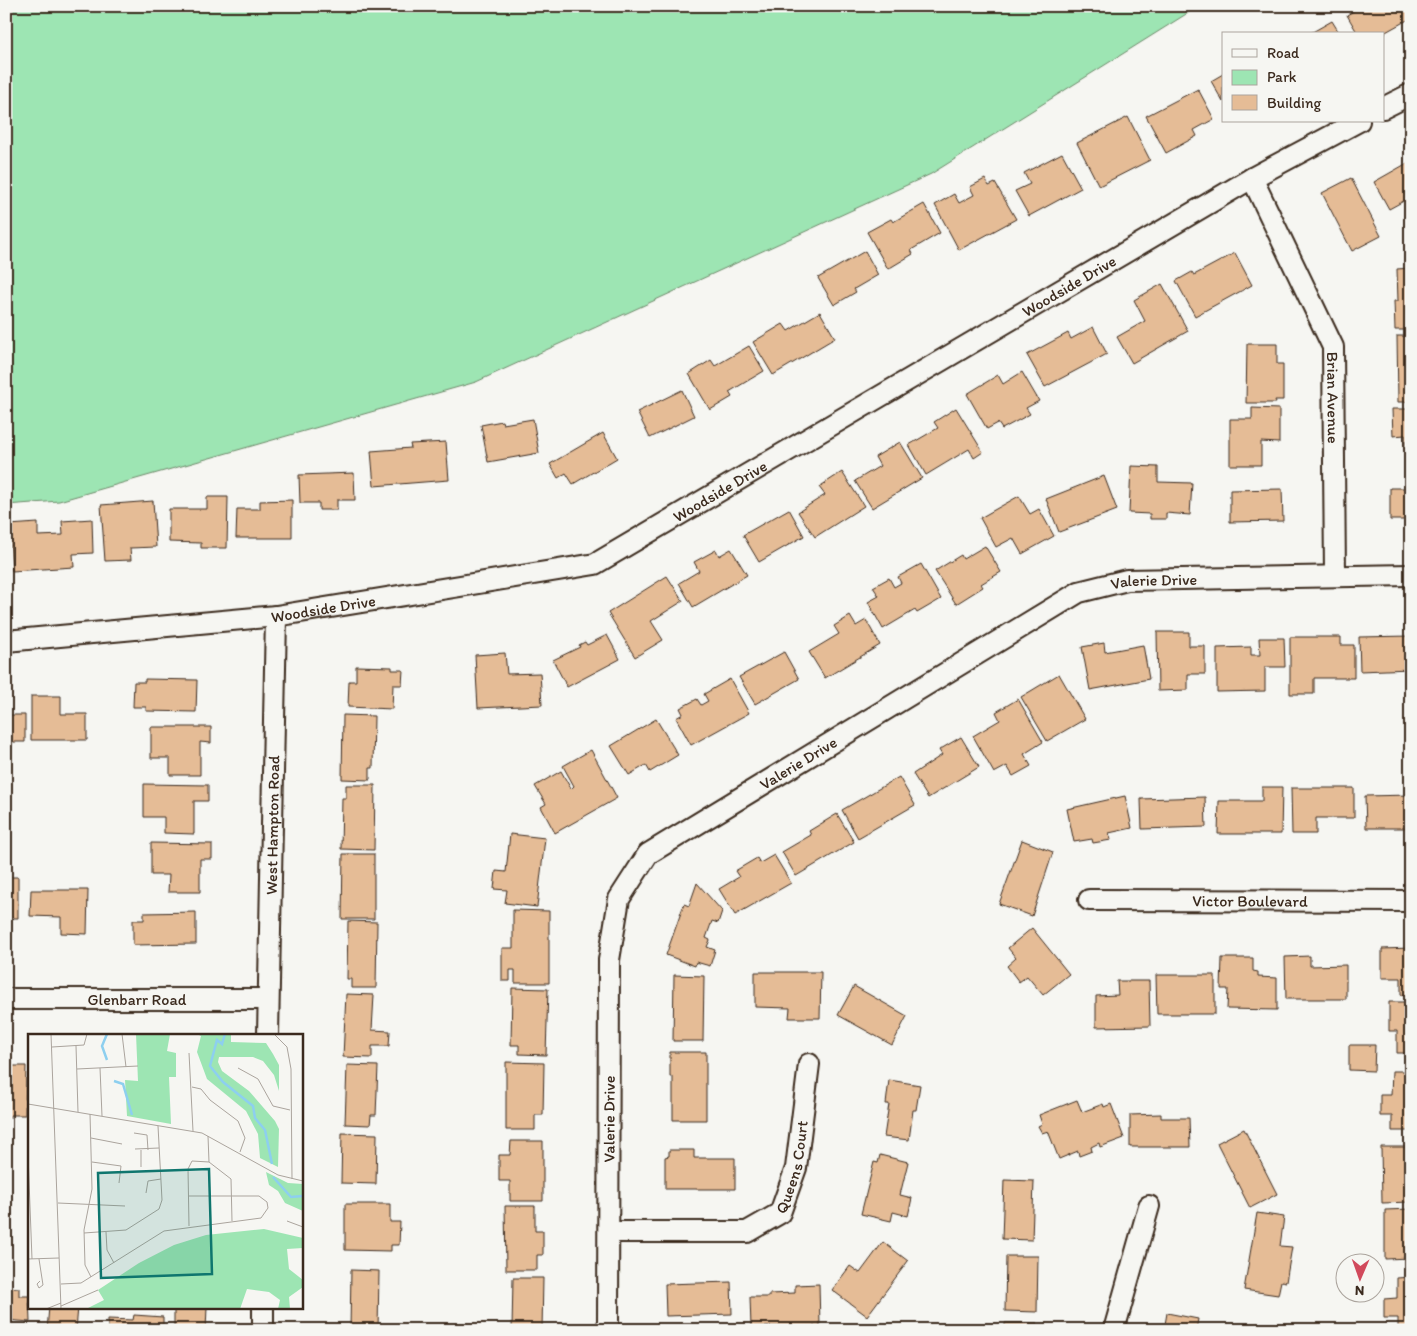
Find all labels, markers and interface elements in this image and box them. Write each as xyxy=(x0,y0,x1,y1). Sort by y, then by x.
legend xyxy=(1222,32,1384,122)
text: Road xyxy=(1267,44,1300,62)
text: Park xyxy=(1267,68,1297,86)
text: Building xyxy=(1267,94,1321,112)
street label: Woodside Drive xyxy=(1019,250,1120,321)
street label: Brian Avenue xyxy=(1324,352,1343,444)
street label: Woodside Drive xyxy=(669,456,770,526)
street label: Valerie Drive xyxy=(1109,569,1198,593)
street label: Woodside Drive xyxy=(270,590,377,626)
street label: Valerie Drive xyxy=(756,732,840,793)
street label: West Hampton Road xyxy=(261,755,283,895)
street label: Victor Boulevard xyxy=(1192,891,1308,910)
street label: Glenbarr Road xyxy=(88,990,187,1009)
inset map xyxy=(28,1034,302,1308)
street label: Valerie Drive xyxy=(599,1075,618,1162)
street label: Queens Court xyxy=(771,1119,811,1216)
north arrow xyxy=(1334,1254,1384,1304)
text: N xyxy=(1355,1282,1365,1299)

